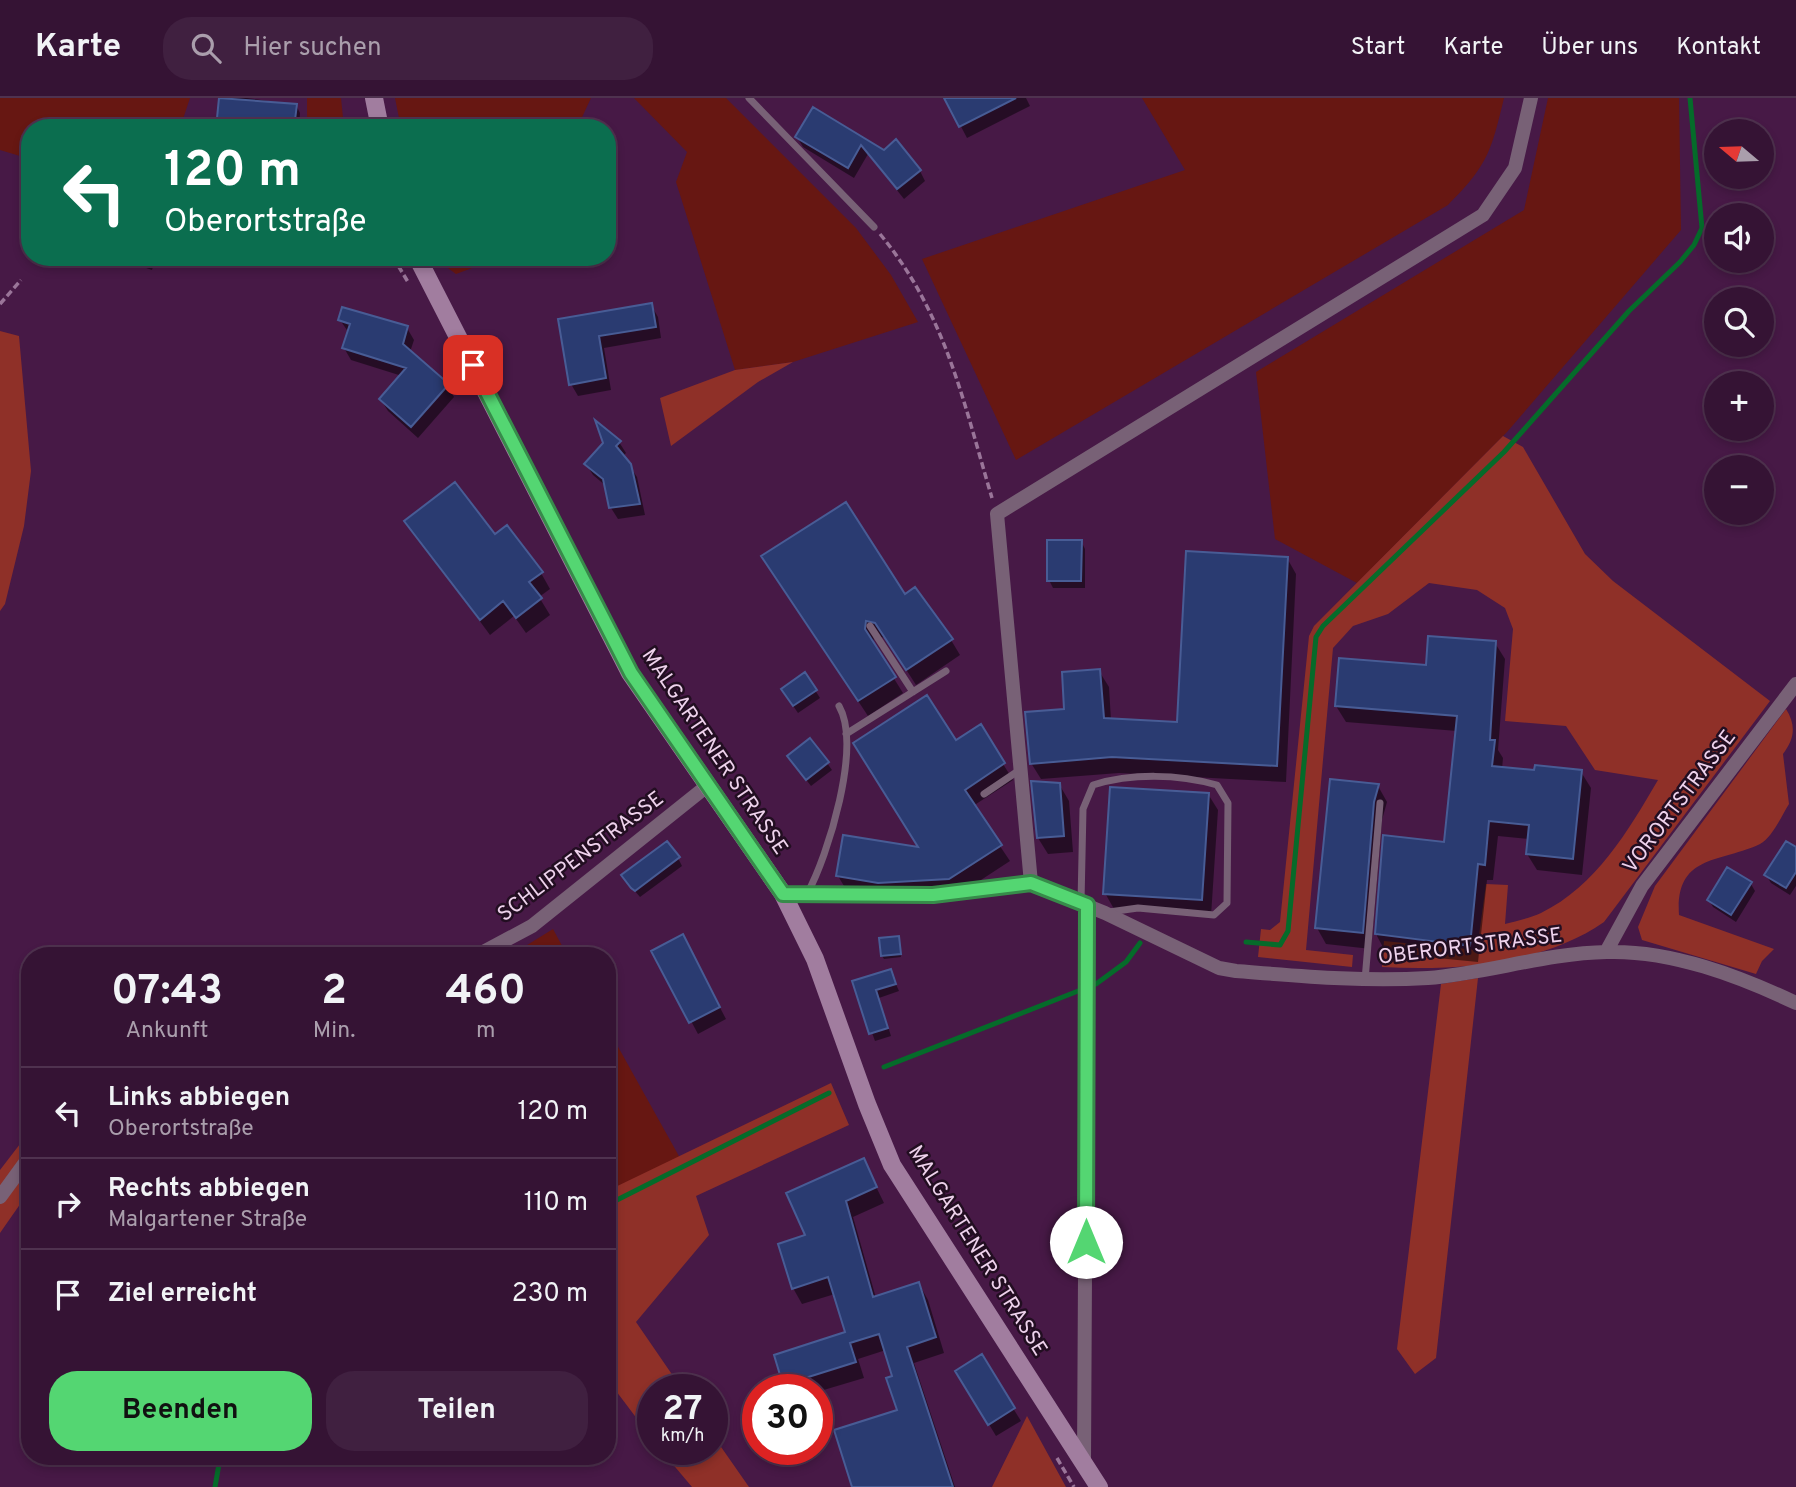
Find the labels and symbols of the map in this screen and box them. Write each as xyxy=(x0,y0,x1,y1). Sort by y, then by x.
north arrow xyxy=(1704,119,1774,189)
pin xyxy=(443,335,503,395)
street label: MALGARTENER STRASSE xyxy=(635,644,793,860)
street label: VORORTSTRASSE xyxy=(1617,725,1743,879)
street label: SCHLIPPENSTRASSE xyxy=(492,786,670,928)
street label: OBERORTSTRASSE xyxy=(1376,922,1564,972)
street label: MALGARTENER STRASSE xyxy=(901,1141,1053,1361)
position arrow xyxy=(1049,1205,1123,1279)
speed limit sign: 30 xyxy=(742,1374,833,1465)

